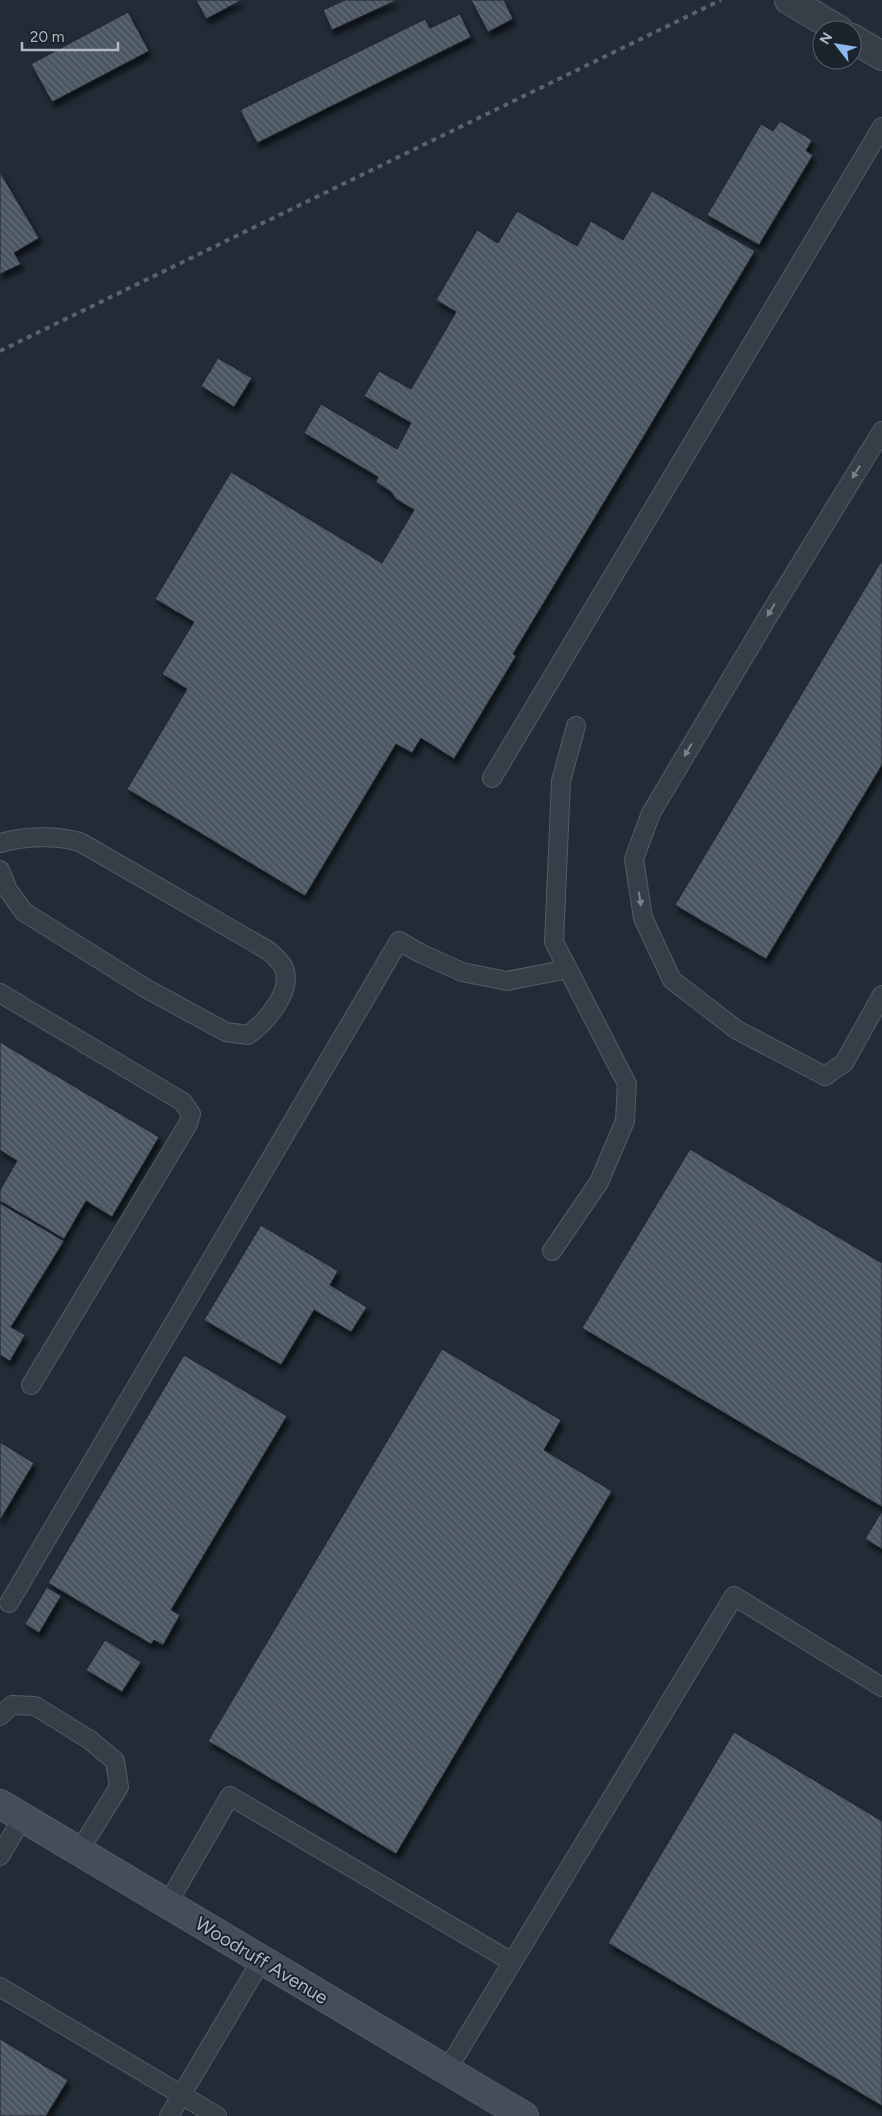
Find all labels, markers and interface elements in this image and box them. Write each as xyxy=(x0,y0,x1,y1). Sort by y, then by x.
scale bar xyxy=(22,20,119,52)
north arrow xyxy=(812,20,862,70)
text: 20 m xyxy=(30,28,64,46)
text: N xyxy=(816,30,836,48)
one-way arrow xyxy=(852,465,861,479)
one-way arrow xyxy=(767,604,776,617)
one-way arrow xyxy=(684,744,693,757)
one-way arrow xyxy=(637,891,645,907)
street label: Woodruff Avenue xyxy=(191,1912,332,2009)

